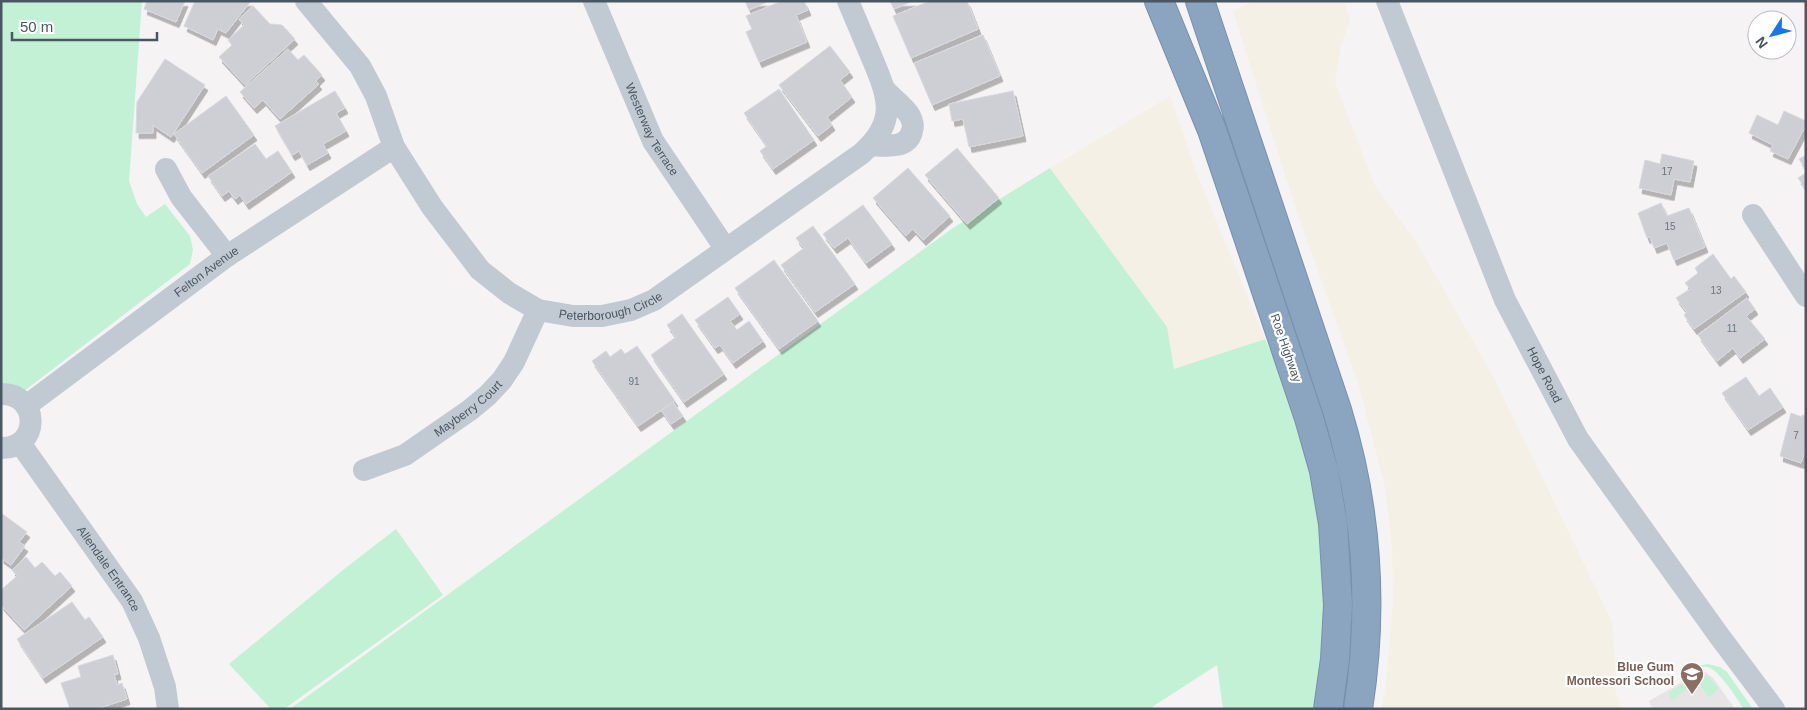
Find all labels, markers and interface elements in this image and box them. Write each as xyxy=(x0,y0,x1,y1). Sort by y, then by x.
scale bar xyxy=(12,10,158,42)
north arrow xyxy=(1747,10,1797,60)
text: 50 m xyxy=(20,18,53,35)
text: N xyxy=(1752,34,1771,51)
street label: Westerway Terrace xyxy=(622,81,681,179)
house number: 17 xyxy=(1661,166,1673,177)
house number: 15 xyxy=(1664,221,1676,232)
street label: Felton Avenue xyxy=(171,243,242,300)
house number: 13 xyxy=(1710,285,1722,296)
street label: Peterborough Circle xyxy=(558,289,665,323)
street label: Roe Highway xyxy=(1268,312,1304,384)
house number: 11 xyxy=(1727,323,1738,334)
street label: Hope Road xyxy=(1524,345,1565,405)
house number: 91 xyxy=(628,376,640,387)
street label: Mayberry Court xyxy=(431,377,505,440)
house number: 7 xyxy=(1793,430,1799,441)
street label: Allendale Entrance xyxy=(74,523,143,614)
place label: Blue Gum Montessori School xyxy=(1567,660,1674,688)
school or university icon: Blue Gum Montessori School xyxy=(1679,661,1705,695)

